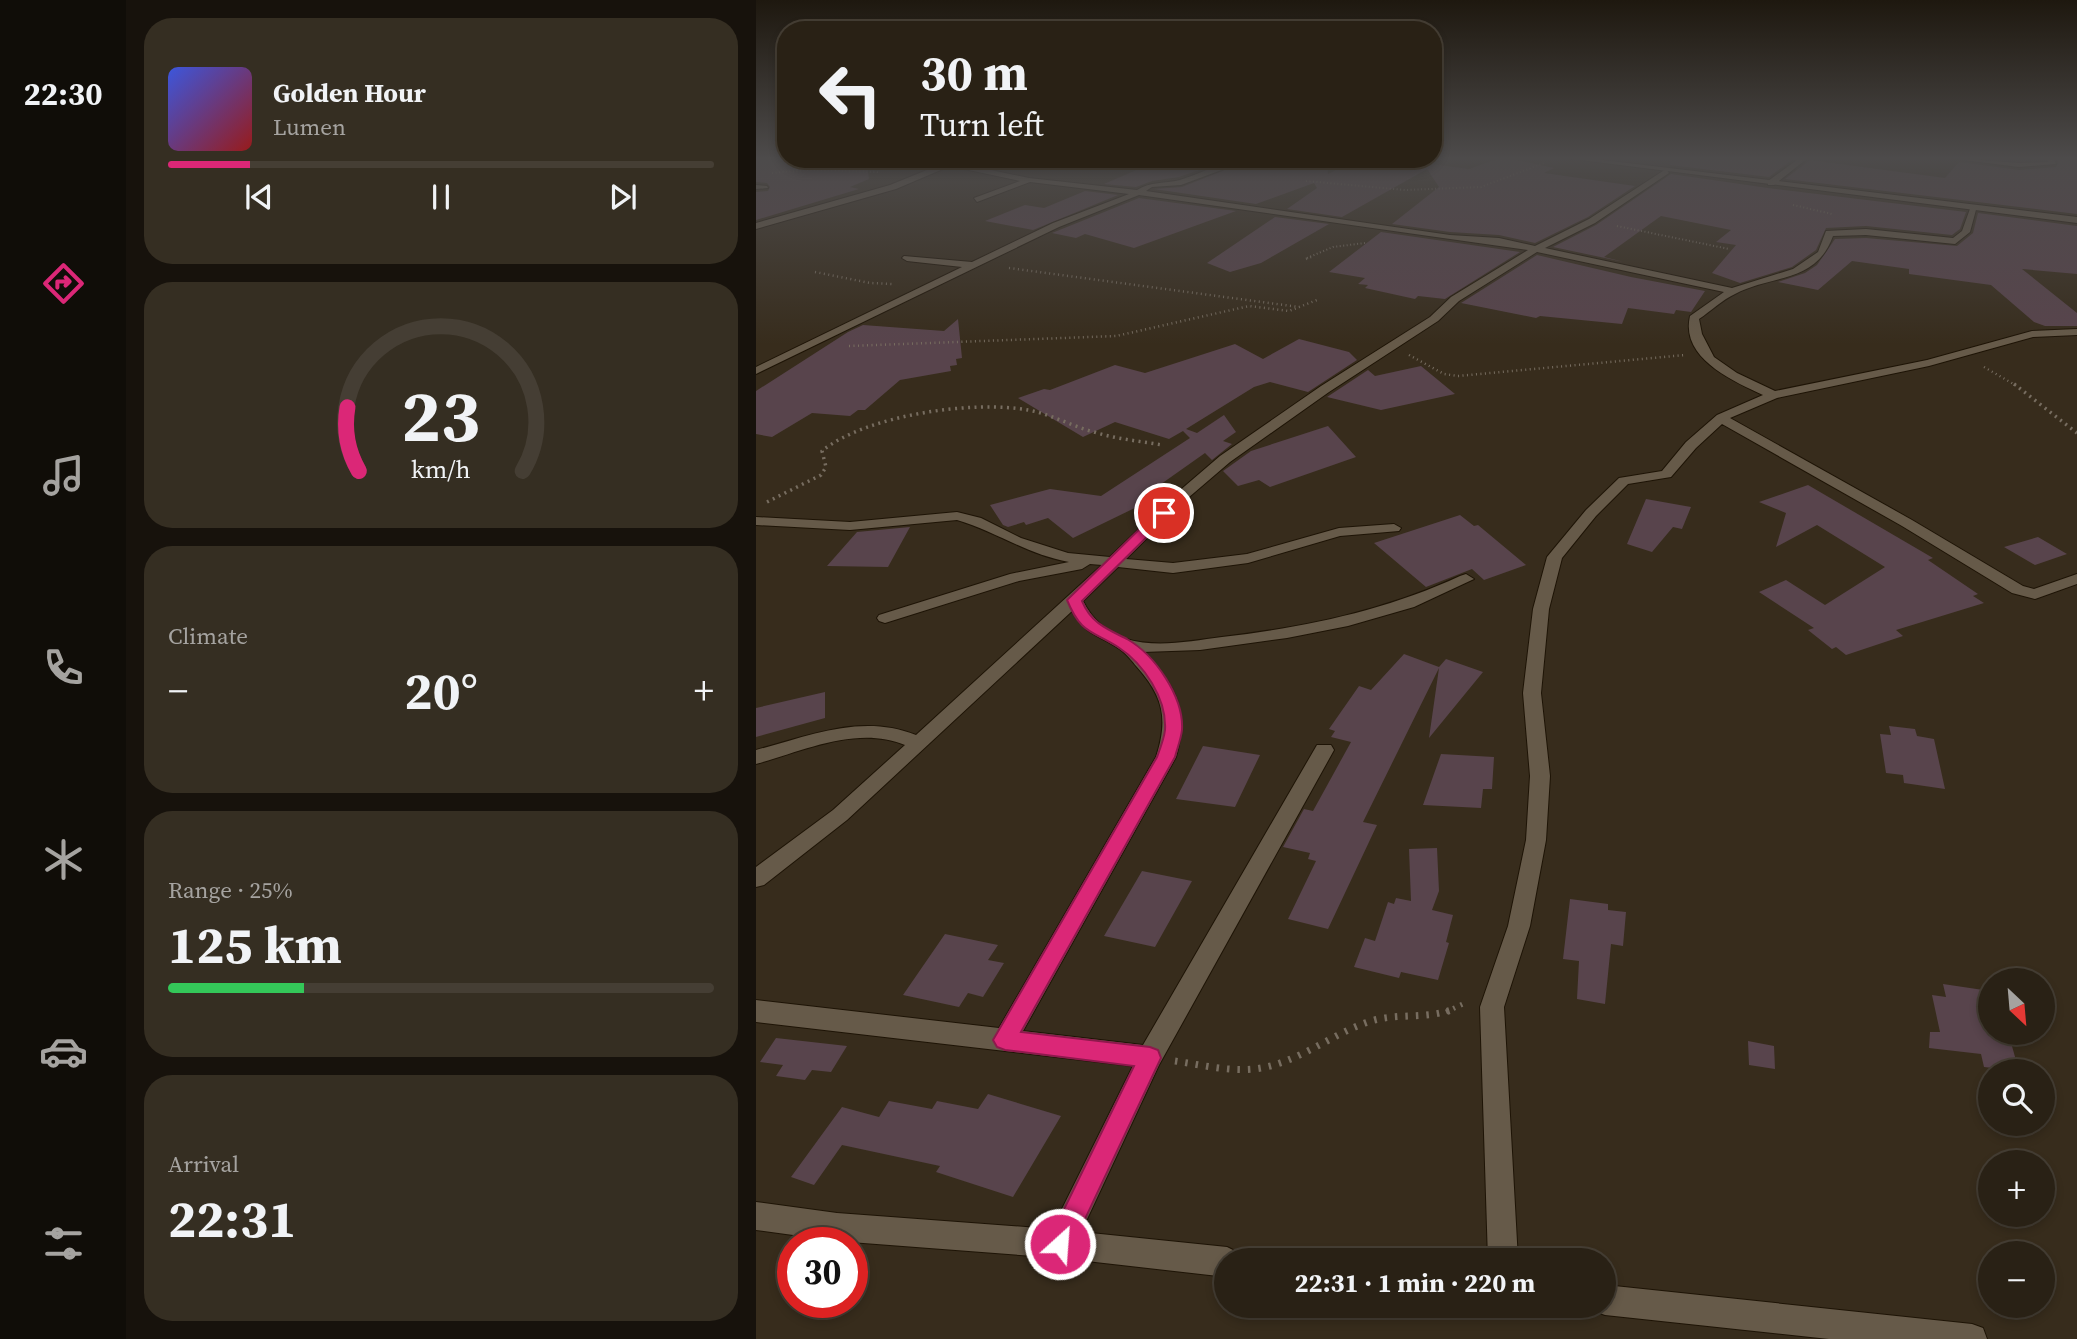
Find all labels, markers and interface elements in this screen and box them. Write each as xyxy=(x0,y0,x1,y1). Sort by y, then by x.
text: 30 m xyxy=(920,39,1028,106)
icon: left xyxy=(805,49,896,140)
text: 22:30 xyxy=(24,72,102,116)
text: Golden Hour xyxy=(273,75,426,111)
text: Turn left xyxy=(920,103,1044,147)
text: Lumen xyxy=(273,111,346,143)
icon: previous xyxy=(240,178,278,216)
icon: pause xyxy=(422,178,460,216)
icon: next xyxy=(604,178,642,216)
icon: directions xyxy=(39,259,88,308)
text: 23 xyxy=(402,367,480,466)
icon: music xyxy=(39,451,88,500)
text: km/h xyxy=(411,452,471,486)
pin xyxy=(1134,483,1194,543)
icon: arrive xyxy=(1145,494,1183,532)
text: Climate xyxy=(168,620,248,652)
icon: phone xyxy=(39,643,88,692)
text: 20° xyxy=(404,655,478,726)
text: − xyxy=(168,665,188,717)
text: + xyxy=(694,665,714,717)
icon: climate xyxy=(39,835,88,884)
text: Range · 25% xyxy=(168,874,293,906)
text: 125 km xyxy=(168,909,342,980)
north arrow xyxy=(1978,968,2054,1045)
map controls xyxy=(1978,968,2055,1318)
icon: car xyxy=(39,1027,88,1076)
button: search xyxy=(1978,1059,2055,1136)
text: Arrival xyxy=(168,1148,239,1180)
button: + xyxy=(1978,1150,2055,1227)
text: 22:31 xyxy=(168,1183,296,1254)
position arrow xyxy=(1023,1207,1097,1281)
icon: filters xyxy=(39,1219,88,1268)
speed limit sign: 30 xyxy=(777,1227,868,1318)
button: − xyxy=(1978,1241,2055,1318)
text: 22:31 · 1 min · 220 m xyxy=(1295,1265,1535,1301)

